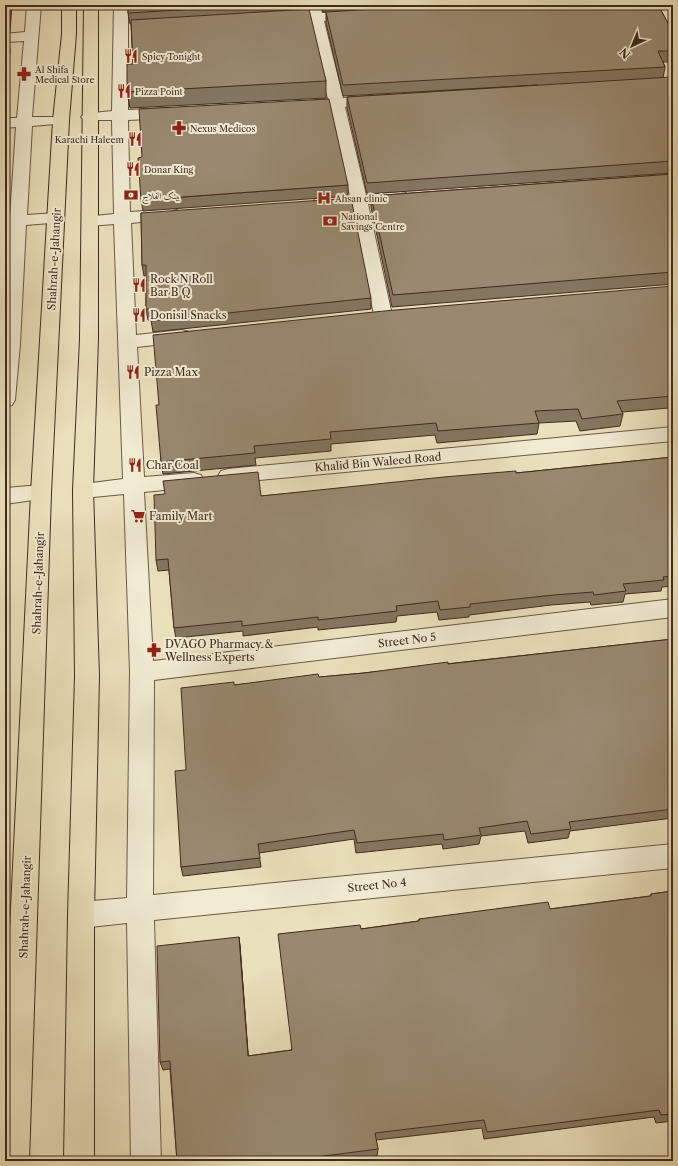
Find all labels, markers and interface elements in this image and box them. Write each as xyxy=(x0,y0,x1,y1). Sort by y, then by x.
north arrow xyxy=(612,26,652,66)
text: N xyxy=(616,45,633,62)
restaurant icon: Spicy Tonight xyxy=(123,48,139,64)
place label: Spicy Tonight xyxy=(142,51,201,62)
place label: Al Shifa Medical Store xyxy=(34,64,95,85)
pharmacy icon: Al Shifa Medical Store xyxy=(16,66,32,82)
restaurant icon: Pizza Point xyxy=(116,83,132,99)
place label: Pizza Point xyxy=(135,86,184,97)
pharmacy icon: Nexus Medicos xyxy=(171,120,187,136)
place label: Nexus Medicos xyxy=(190,123,255,134)
restaurant icon: Karachi Haleem xyxy=(127,131,143,147)
place label: Karachi Haleem xyxy=(55,134,125,145)
restaurant icon: Donar King xyxy=(125,161,141,177)
place label: Donar King xyxy=(144,164,194,175)
bank icon: بینک الفلاح xyxy=(123,187,139,203)
place label: بینک الفلاح xyxy=(142,190,180,205)
hospital icon: Ahsan clinic xyxy=(316,190,332,206)
place label: Ahsan clinic xyxy=(334,193,388,204)
street label: Shahrah-e-Jahangir xyxy=(44,207,64,311)
place label: National Savings Centre xyxy=(341,211,405,232)
bank icon: National Savings Centre xyxy=(322,213,338,229)
place label: Rock N Roll Bar B Q xyxy=(150,272,214,299)
restaurant icon: Rock N Roll Bar B Q xyxy=(131,277,147,293)
restaurant icon: Donisil Snacks xyxy=(131,307,147,323)
place label: Donisil Snacks xyxy=(150,308,227,322)
restaurant icon: Pizza Max xyxy=(125,364,141,380)
place label: Pizza Max xyxy=(144,365,198,379)
street label: Khalid Bin Waleed Road xyxy=(314,449,442,475)
restaurant icon: Char Coal xyxy=(127,457,143,473)
place label: Char Coal xyxy=(146,458,200,472)
supermarket icon: Family Mart xyxy=(130,508,146,524)
place label: Family Mart xyxy=(149,509,212,523)
street label: Shahrah-e-Jahangir xyxy=(29,531,47,634)
street label: Street No 5 xyxy=(377,629,437,651)
place label: DVAGO Pharmacy & Wellness Experts xyxy=(164,637,273,664)
pharmacy icon: DVAGO Pharmacy & Wellness Experts xyxy=(146,642,162,658)
street label: Shahrah-e-Jahangir xyxy=(16,855,34,958)
street label: Street No 4 xyxy=(347,875,407,895)

